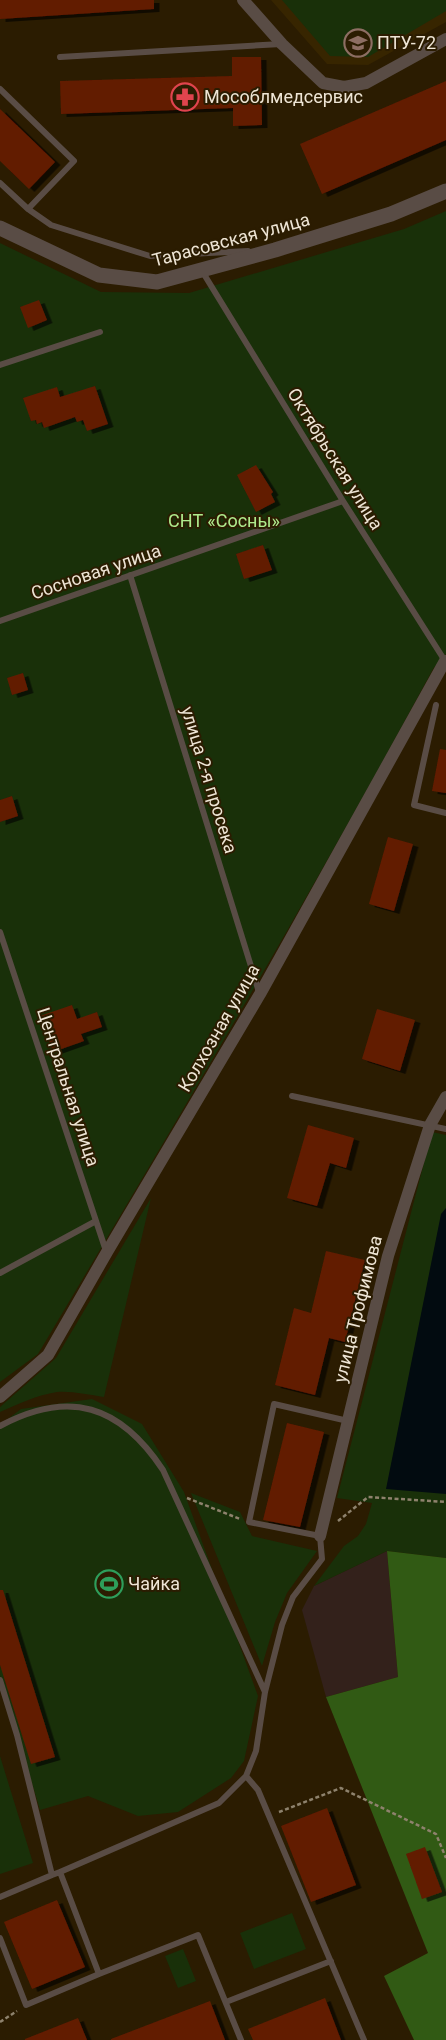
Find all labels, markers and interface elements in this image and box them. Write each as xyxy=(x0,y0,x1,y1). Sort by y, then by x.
school or university icon: ПТУ-72 xyxy=(343,28,373,58)
place label: ПТУ-72 xyxy=(377,32,436,53)
pharmacy icon: Мособлмедсервис xyxy=(170,82,200,112)
place label: Мособлмедсервис xyxy=(204,86,363,107)
street label: Тарасовская улица xyxy=(150,208,312,271)
street label: Октябрьская улица xyxy=(283,384,388,533)
park label: СНТ «Сосны» xyxy=(168,510,280,531)
street label: Сосновая улица xyxy=(28,539,163,604)
street label: улица 2-я просека xyxy=(177,704,242,856)
street label: Колхозная улица xyxy=(173,960,264,1095)
street label: Центральная улица xyxy=(33,1005,104,1169)
street label: улица Трофимова xyxy=(329,1233,386,1385)
sports icon: Чайка xyxy=(94,1569,124,1599)
place label: Чайка xyxy=(128,1573,180,1594)

